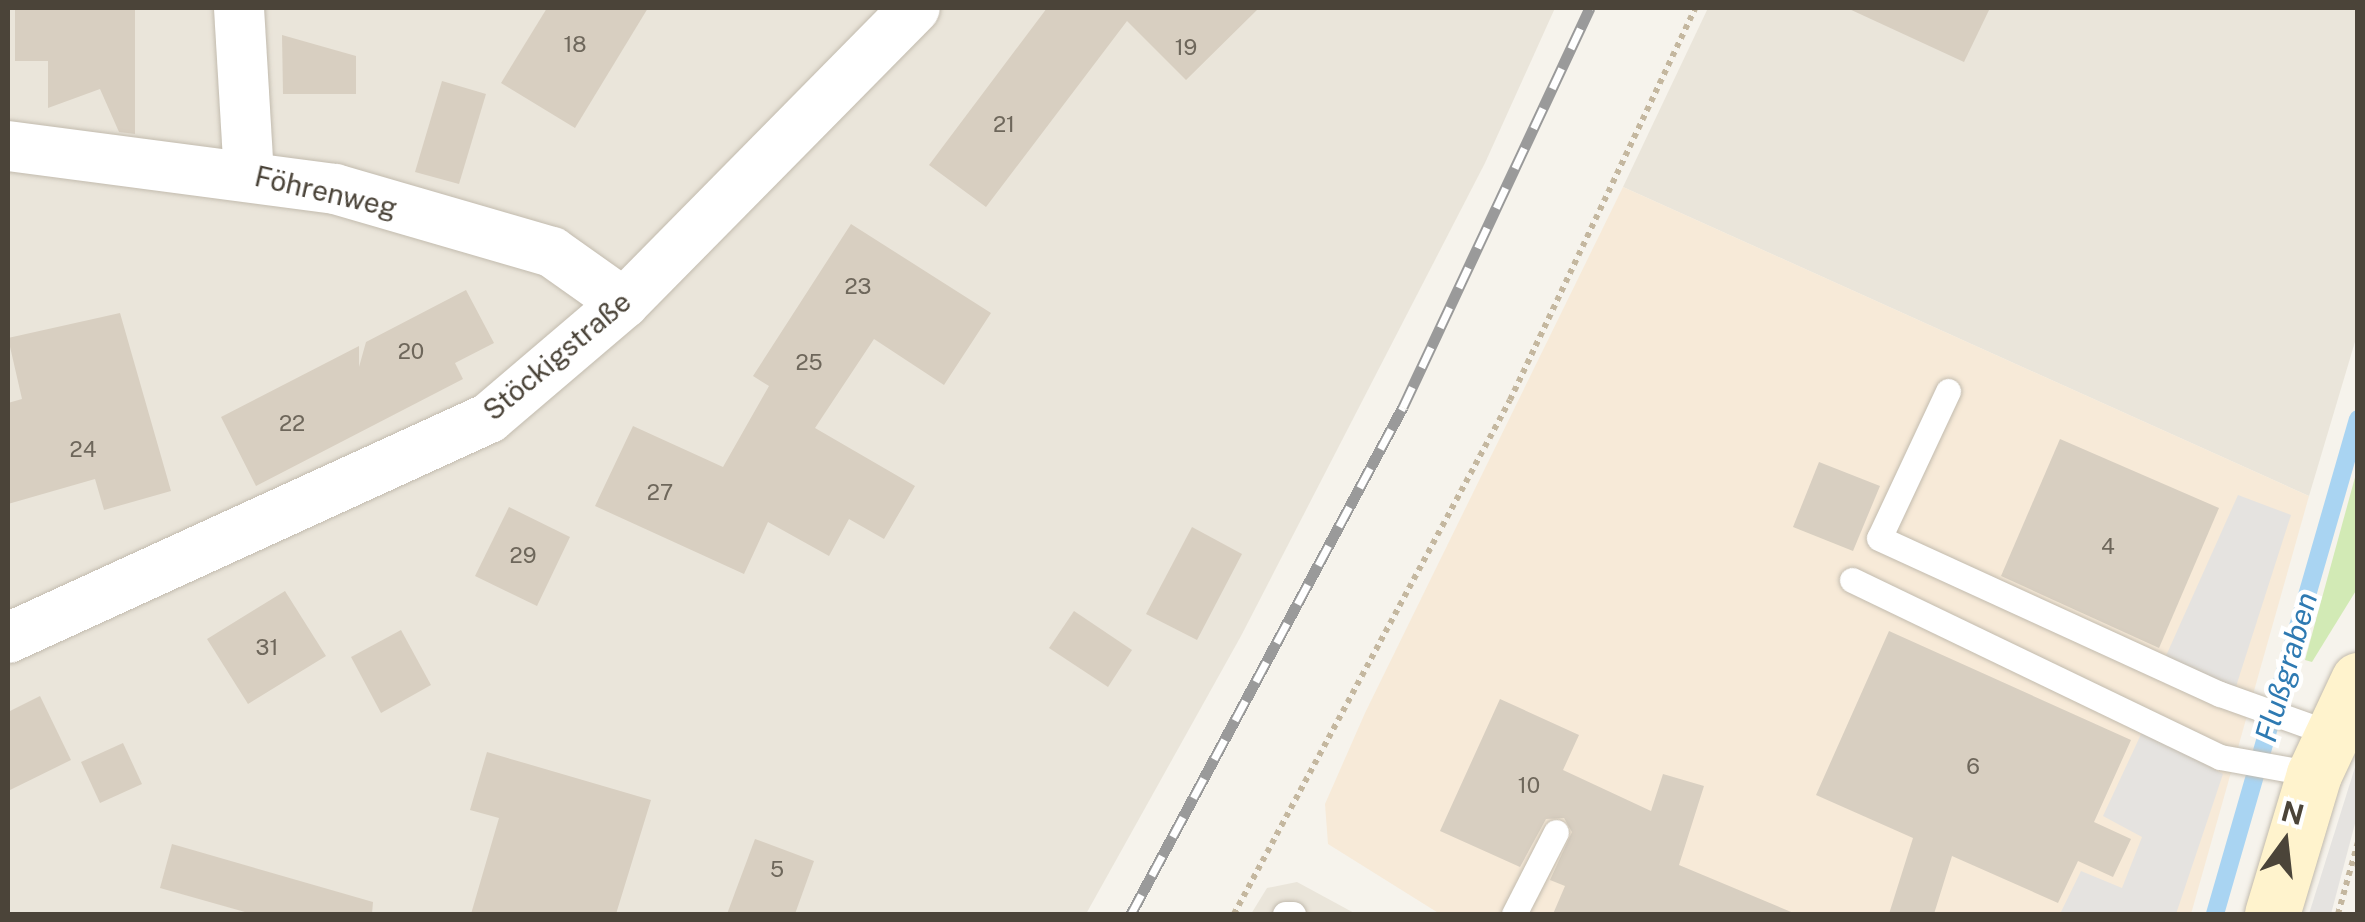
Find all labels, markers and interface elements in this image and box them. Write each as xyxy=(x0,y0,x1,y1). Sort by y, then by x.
house number: 18 xyxy=(563,32,587,58)
house number: 19 xyxy=(1175,35,1197,61)
house number: 21 xyxy=(993,112,1015,138)
street label: Föhrenweg xyxy=(251,159,401,225)
house number: 23 xyxy=(845,274,871,300)
street label: Stöckigstraße xyxy=(476,285,638,427)
house number: 20 xyxy=(398,339,424,365)
house number: 25 xyxy=(795,350,823,376)
house number: 22 xyxy=(279,411,305,437)
house number: 24 xyxy=(70,437,96,463)
house number: 27 xyxy=(647,480,673,506)
house number: 4 xyxy=(2101,534,2115,560)
house number: 29 xyxy=(510,543,536,569)
water label: Flußgraben xyxy=(2247,588,2325,746)
house number: 31 xyxy=(256,635,278,661)
house number: 6 xyxy=(1966,754,1980,780)
house number: 10 xyxy=(1518,773,1540,799)
north arrow xyxy=(2235,792,2335,892)
text: N xyxy=(2278,794,2308,831)
house number: 5 xyxy=(770,857,784,883)

